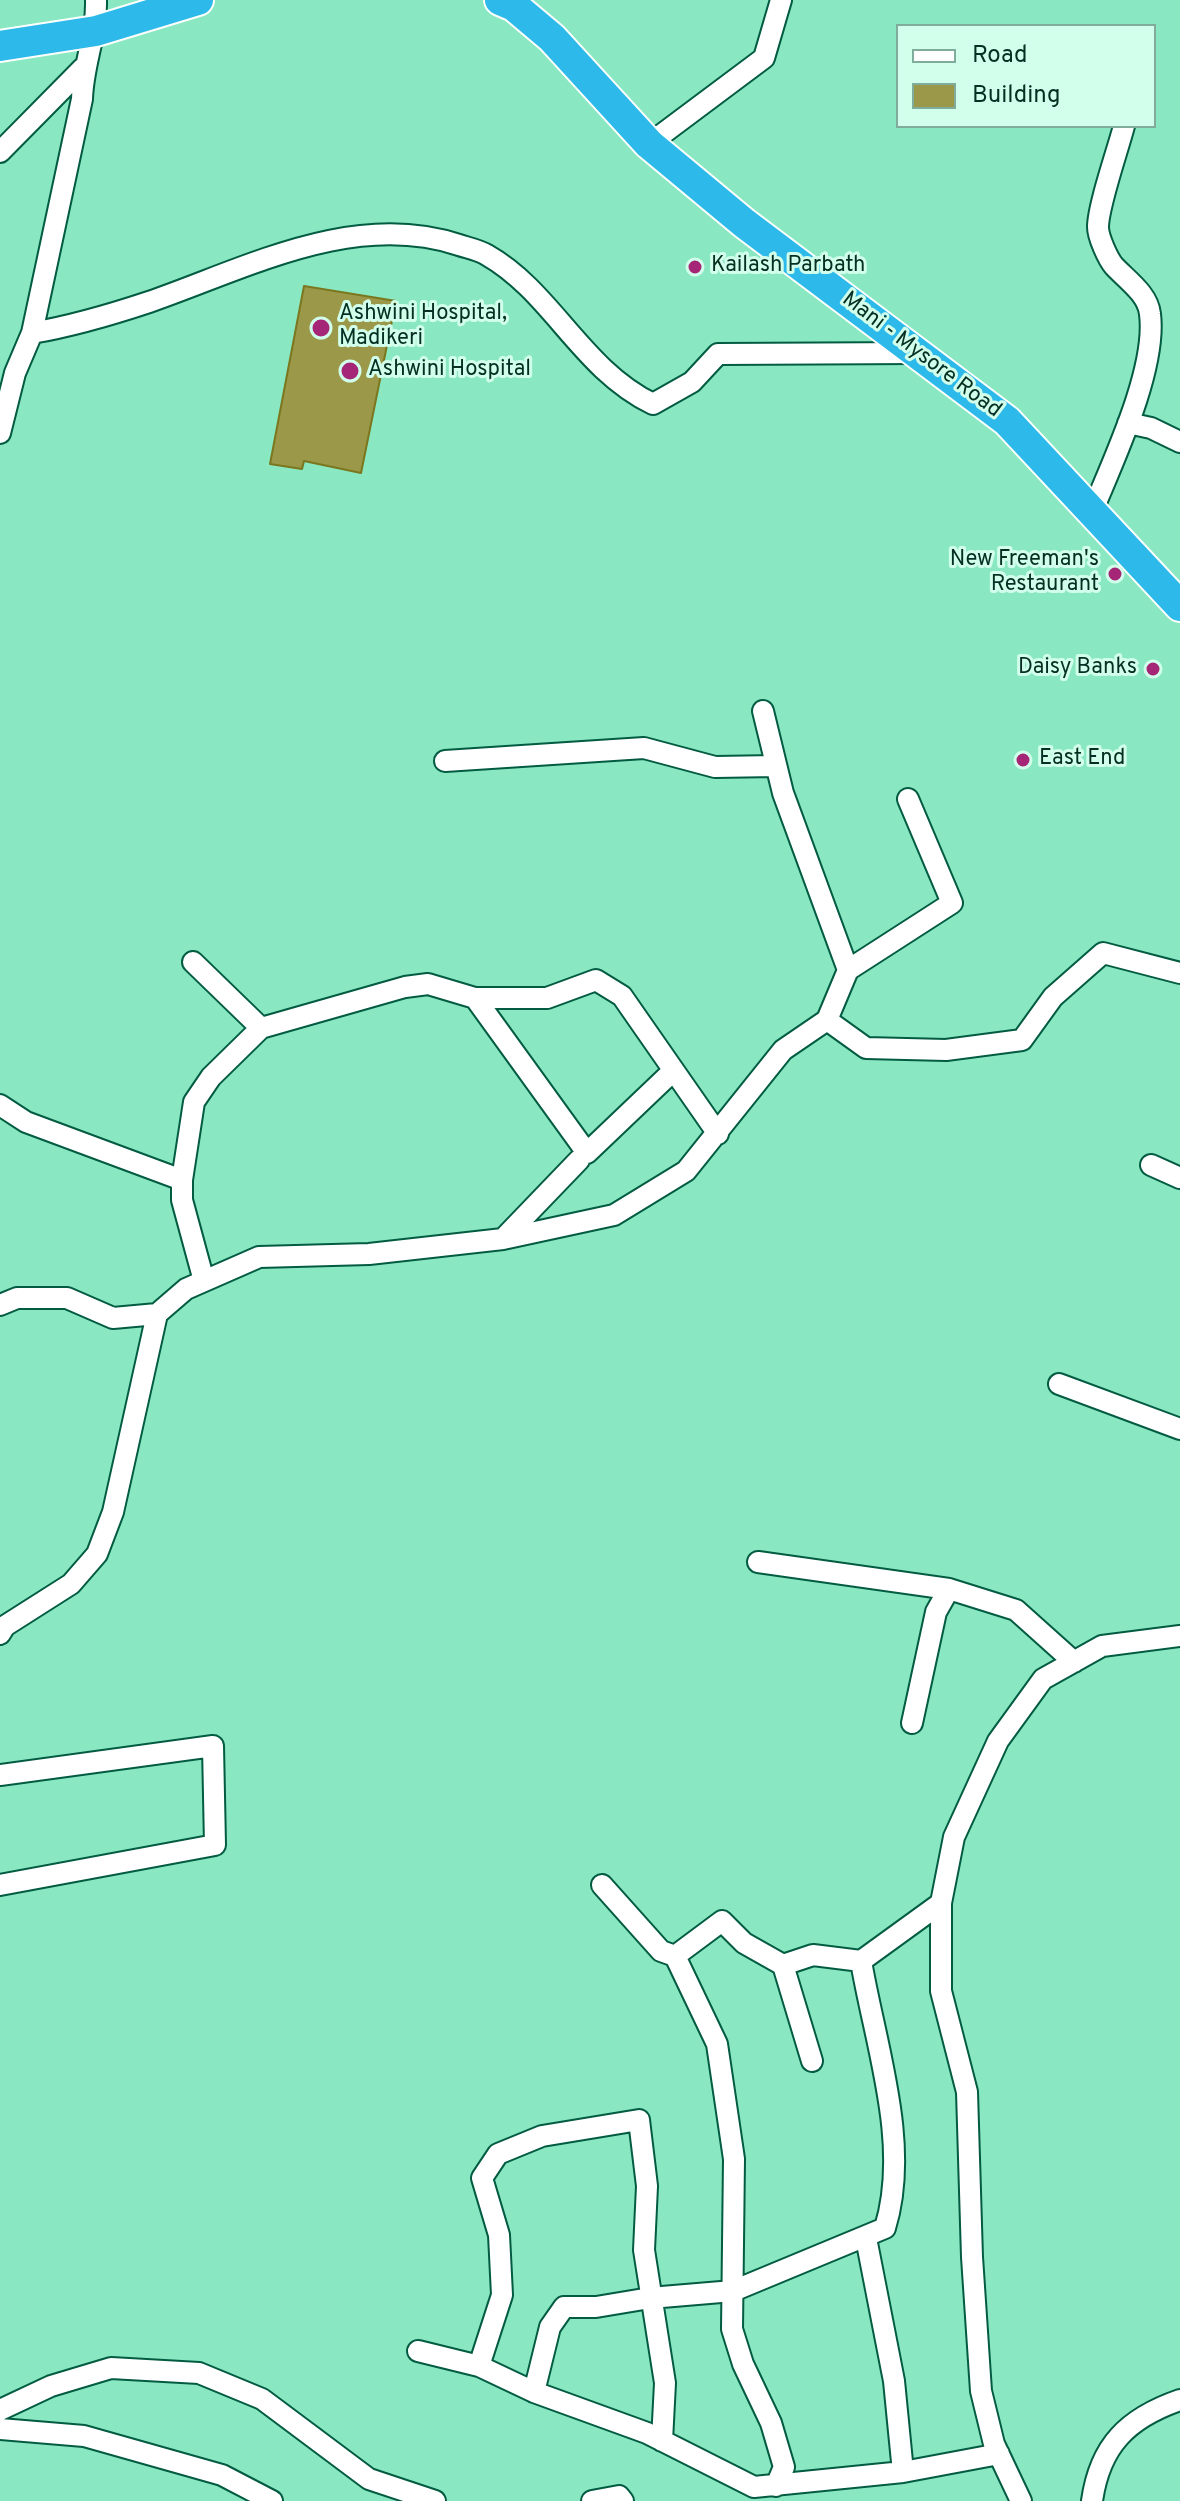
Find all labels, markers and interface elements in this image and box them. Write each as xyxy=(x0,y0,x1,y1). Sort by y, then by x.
legend xyxy=(896,24,1156,128)
text: Road xyxy=(972,41,1028,71)
text: Building xyxy=(972,81,1061,111)
place label: Kailash Parbath xyxy=(711,254,865,280)
marker: Kailash Parbath xyxy=(686,258,704,276)
street label: Mani - Mysore Road xyxy=(836,287,1006,425)
place label: Ashwini Hospital, Madikeri xyxy=(339,302,507,354)
marker: Ashwini Hospital, Madikeri xyxy=(310,317,332,339)
place label: Ashwini Hospital xyxy=(368,358,531,384)
marker: Ashwini Hospital xyxy=(339,360,361,382)
place label: New Freeman's Restaurant xyxy=(950,548,1099,600)
marker: New Freeman's Restaurant xyxy=(1106,565,1124,583)
place label: Daisy Banks xyxy=(1018,656,1137,682)
marker: Daisy Banks xyxy=(1144,660,1162,678)
place label: East End xyxy=(1039,747,1125,773)
marker: East End xyxy=(1014,751,1032,769)

